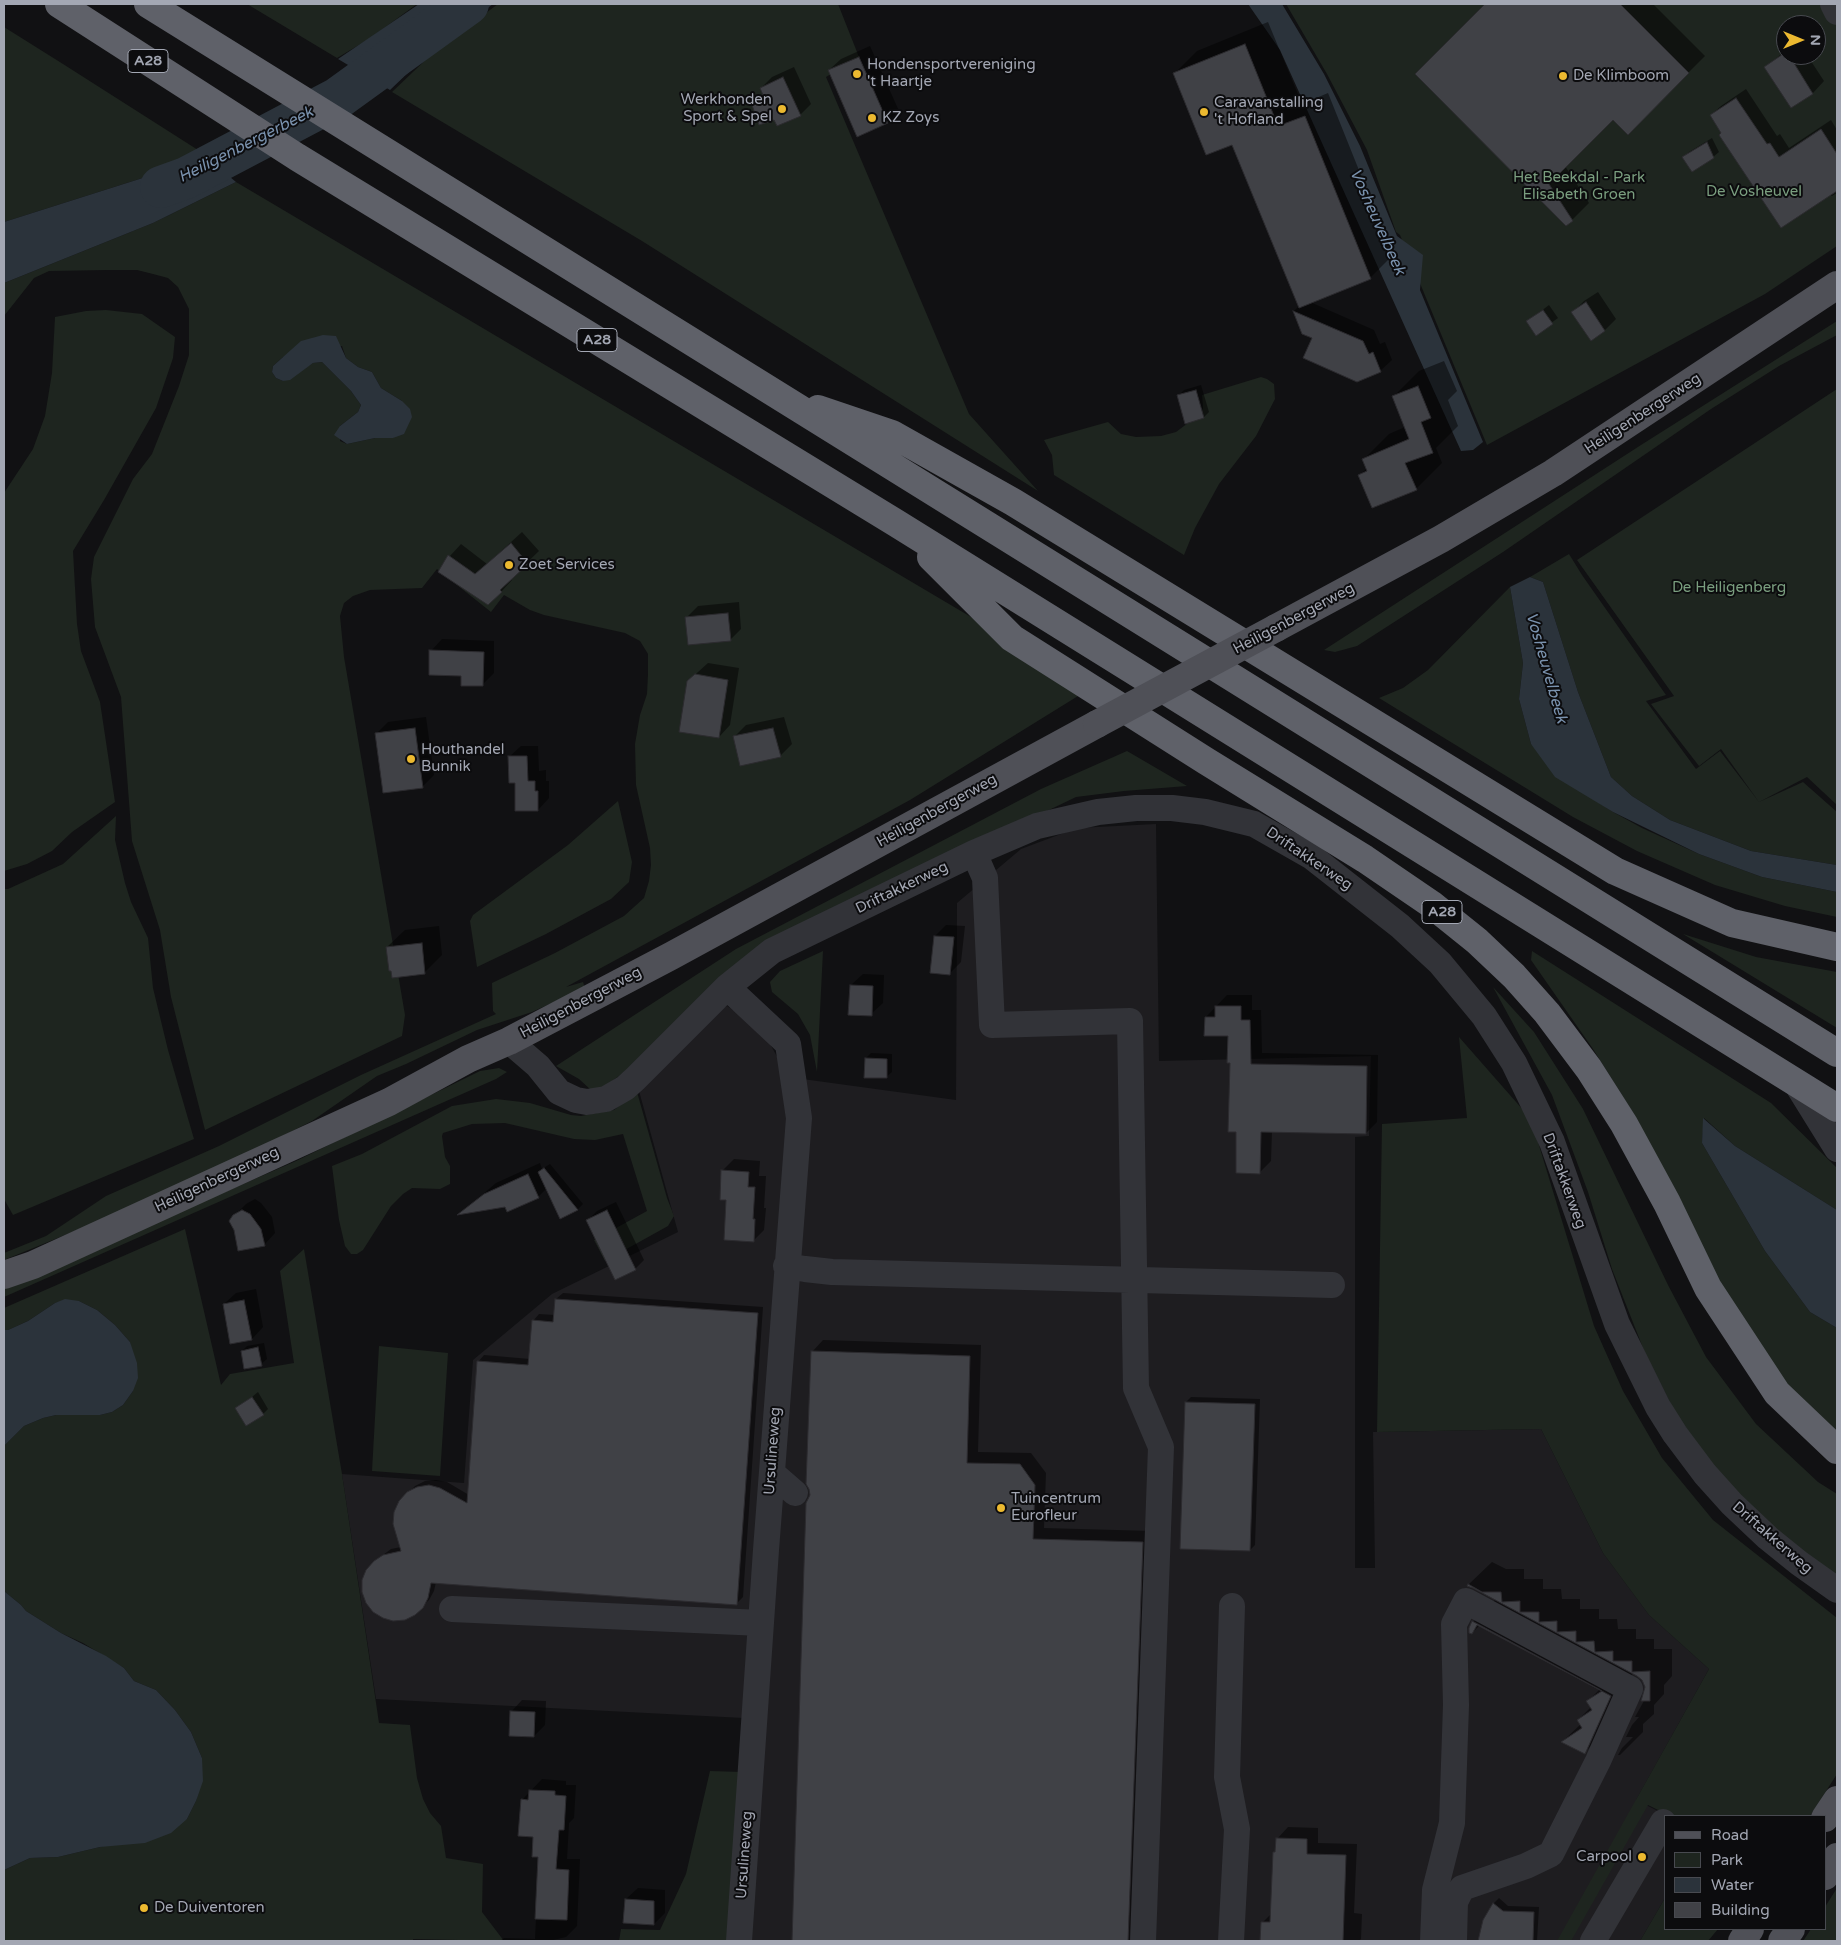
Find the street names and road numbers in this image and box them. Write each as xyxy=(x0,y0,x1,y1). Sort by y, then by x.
road number: A28 xyxy=(128,49,168,72)
road number: A28 xyxy=(577,328,617,352)
street label: Heiligenbergerweg xyxy=(1582,370,1704,458)
street label: Heiligenbergerweg xyxy=(1230,579,1358,659)
street label: Heiligenbergerweg xyxy=(874,770,1000,852)
street label: Driftakkerweg xyxy=(1262,823,1356,895)
street label: Driftakkerweg xyxy=(853,858,951,918)
road number: A28 xyxy=(1422,900,1462,924)
street label: Heiligenbergerweg xyxy=(517,963,645,1043)
street label: Driftakkerweg xyxy=(1538,1131,1590,1231)
street label: Heiligenbergerweg xyxy=(152,1143,282,1217)
street label: Ursulineweg xyxy=(761,1407,785,1495)
street label: Driftakkerweg xyxy=(1728,1498,1816,1578)
street label: Ursulineweg xyxy=(733,1811,757,1899)

